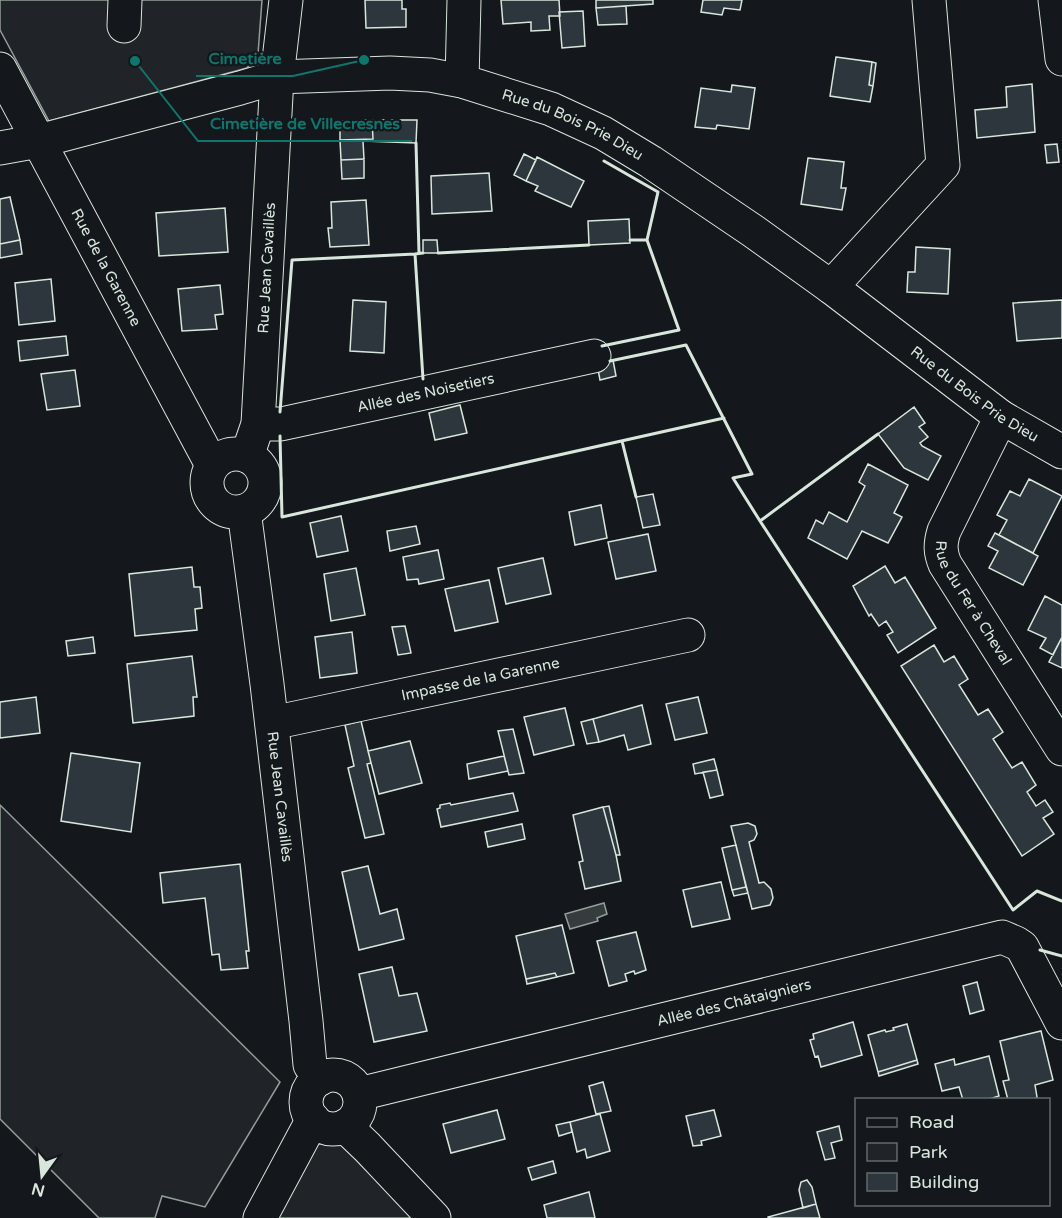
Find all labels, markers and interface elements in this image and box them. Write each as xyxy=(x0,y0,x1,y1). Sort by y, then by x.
callout: Cimetière xyxy=(196,42,293,76)
text: Cimetière xyxy=(209,49,281,69)
street label: Rue du Bois Prie Dieu xyxy=(500,85,646,164)
callout: Cimetière de Villecresnes xyxy=(198,107,412,141)
text: Cimetière de Villecresnes xyxy=(210,114,400,134)
street label: Rue Jean Cavaillès xyxy=(254,202,279,334)
street label: Rue de la Garenne xyxy=(67,205,145,329)
street label: Rue du Bois Prie Dieu xyxy=(907,342,1042,446)
street label: Allée des Noisetiers xyxy=(355,369,496,416)
street label: Rue du Fer à Cheval xyxy=(932,540,1015,668)
street label: Impasse de la Garenne xyxy=(400,653,561,704)
street label: Rue Jean Cavaillès xyxy=(264,731,297,863)
street label: Allée des Châtaigniers xyxy=(655,975,813,1030)
legend xyxy=(855,1098,1050,1206)
text: Road xyxy=(909,1111,954,1133)
text: Park xyxy=(909,1141,948,1163)
north arrow xyxy=(12,1146,72,1206)
text: Building xyxy=(909,1171,979,1193)
text: N xyxy=(30,1178,47,1201)

